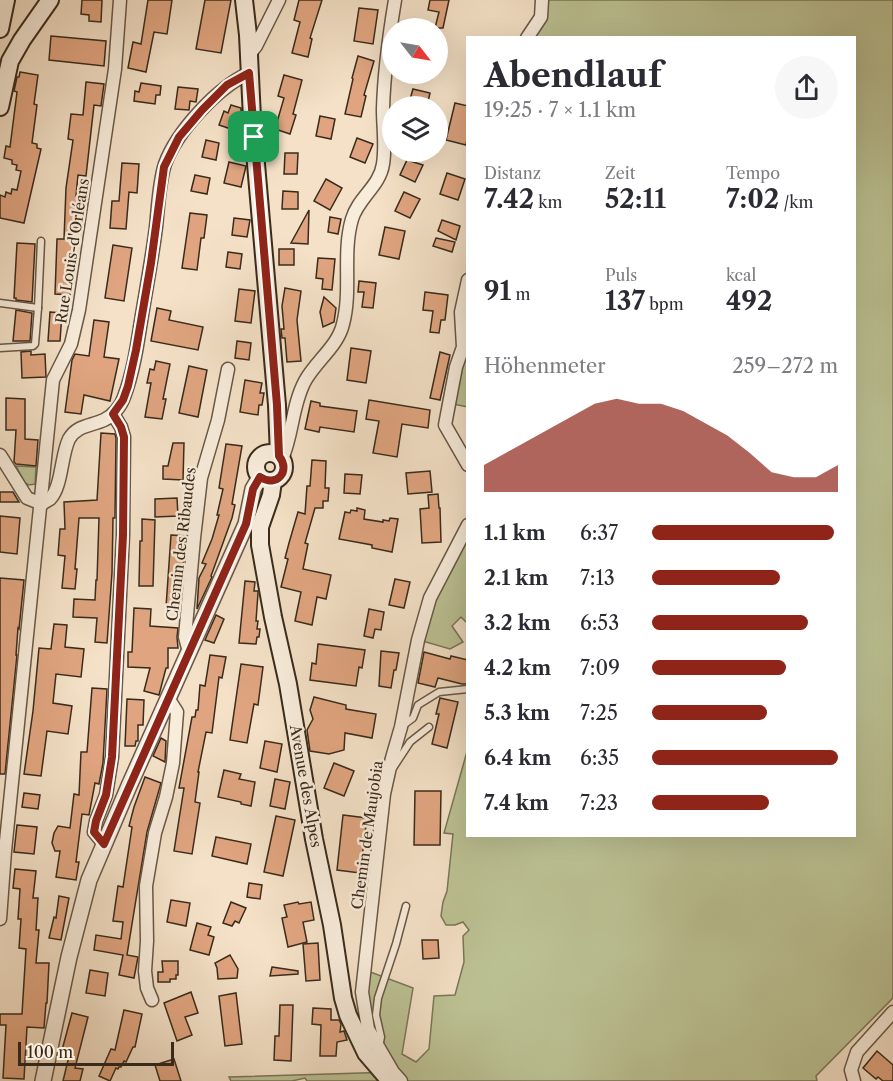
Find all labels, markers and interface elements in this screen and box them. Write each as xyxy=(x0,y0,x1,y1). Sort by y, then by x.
north arrow xyxy=(382,18,448,84)
map controls xyxy=(382,18,448,162)
text: Abendlauf xyxy=(484,55,662,96)
button: share xyxy=(775,56,838,119)
button: layers xyxy=(382,96,448,162)
text: 19:25 · 7 × 1.1 km xyxy=(484,98,636,122)
pin xyxy=(228,111,279,162)
icon: arrive xyxy=(237,120,270,153)
text: Distanz xyxy=(484,163,541,183)
text: Zeit xyxy=(605,163,635,183)
text: Tempo xyxy=(726,163,780,183)
street label: Rue Louis-d'Orléans xyxy=(51,177,93,325)
text: 7.42 xyxy=(484,183,534,215)
text: 52:11 xyxy=(605,183,666,215)
text: 7:02 xyxy=(726,183,779,215)
text: km xyxy=(534,192,563,212)
text: /km xyxy=(779,192,813,212)
text: Puls xyxy=(605,265,637,285)
text: kcal xyxy=(726,265,756,285)
text: 91 xyxy=(484,275,511,307)
text: m xyxy=(511,284,530,304)
text: 137 xyxy=(605,285,645,317)
text: 492 xyxy=(726,285,772,317)
text: bpm xyxy=(645,294,684,314)
text: Höhenmeter xyxy=(484,354,606,378)
text: 259–272 m xyxy=(732,354,838,378)
street label: Chemin des Ribaudes xyxy=(162,466,200,622)
text: 1.1 km xyxy=(484,521,546,545)
text: 6:37 xyxy=(580,521,618,545)
text: 2.1 km xyxy=(484,566,548,590)
text: 7:13 xyxy=(580,566,615,590)
text: 3.2 km xyxy=(484,611,551,635)
text: 6:53 xyxy=(580,611,619,635)
text: 4.2 km xyxy=(484,656,551,680)
text: 7:09 xyxy=(580,656,620,680)
text: 5.3 km xyxy=(484,701,550,725)
text: 7:25 xyxy=(580,701,618,725)
street label: Avenue des Alpes xyxy=(286,722,326,849)
text: 6.4 km xyxy=(484,746,551,770)
text: 6:35 xyxy=(580,746,619,770)
street label: Chemin de Maujobia xyxy=(347,759,387,911)
text: 7.4 km xyxy=(484,791,549,815)
text: 7:23 xyxy=(580,791,618,815)
scale bar xyxy=(18,1039,174,1066)
text: 100 m xyxy=(27,1042,73,1062)

